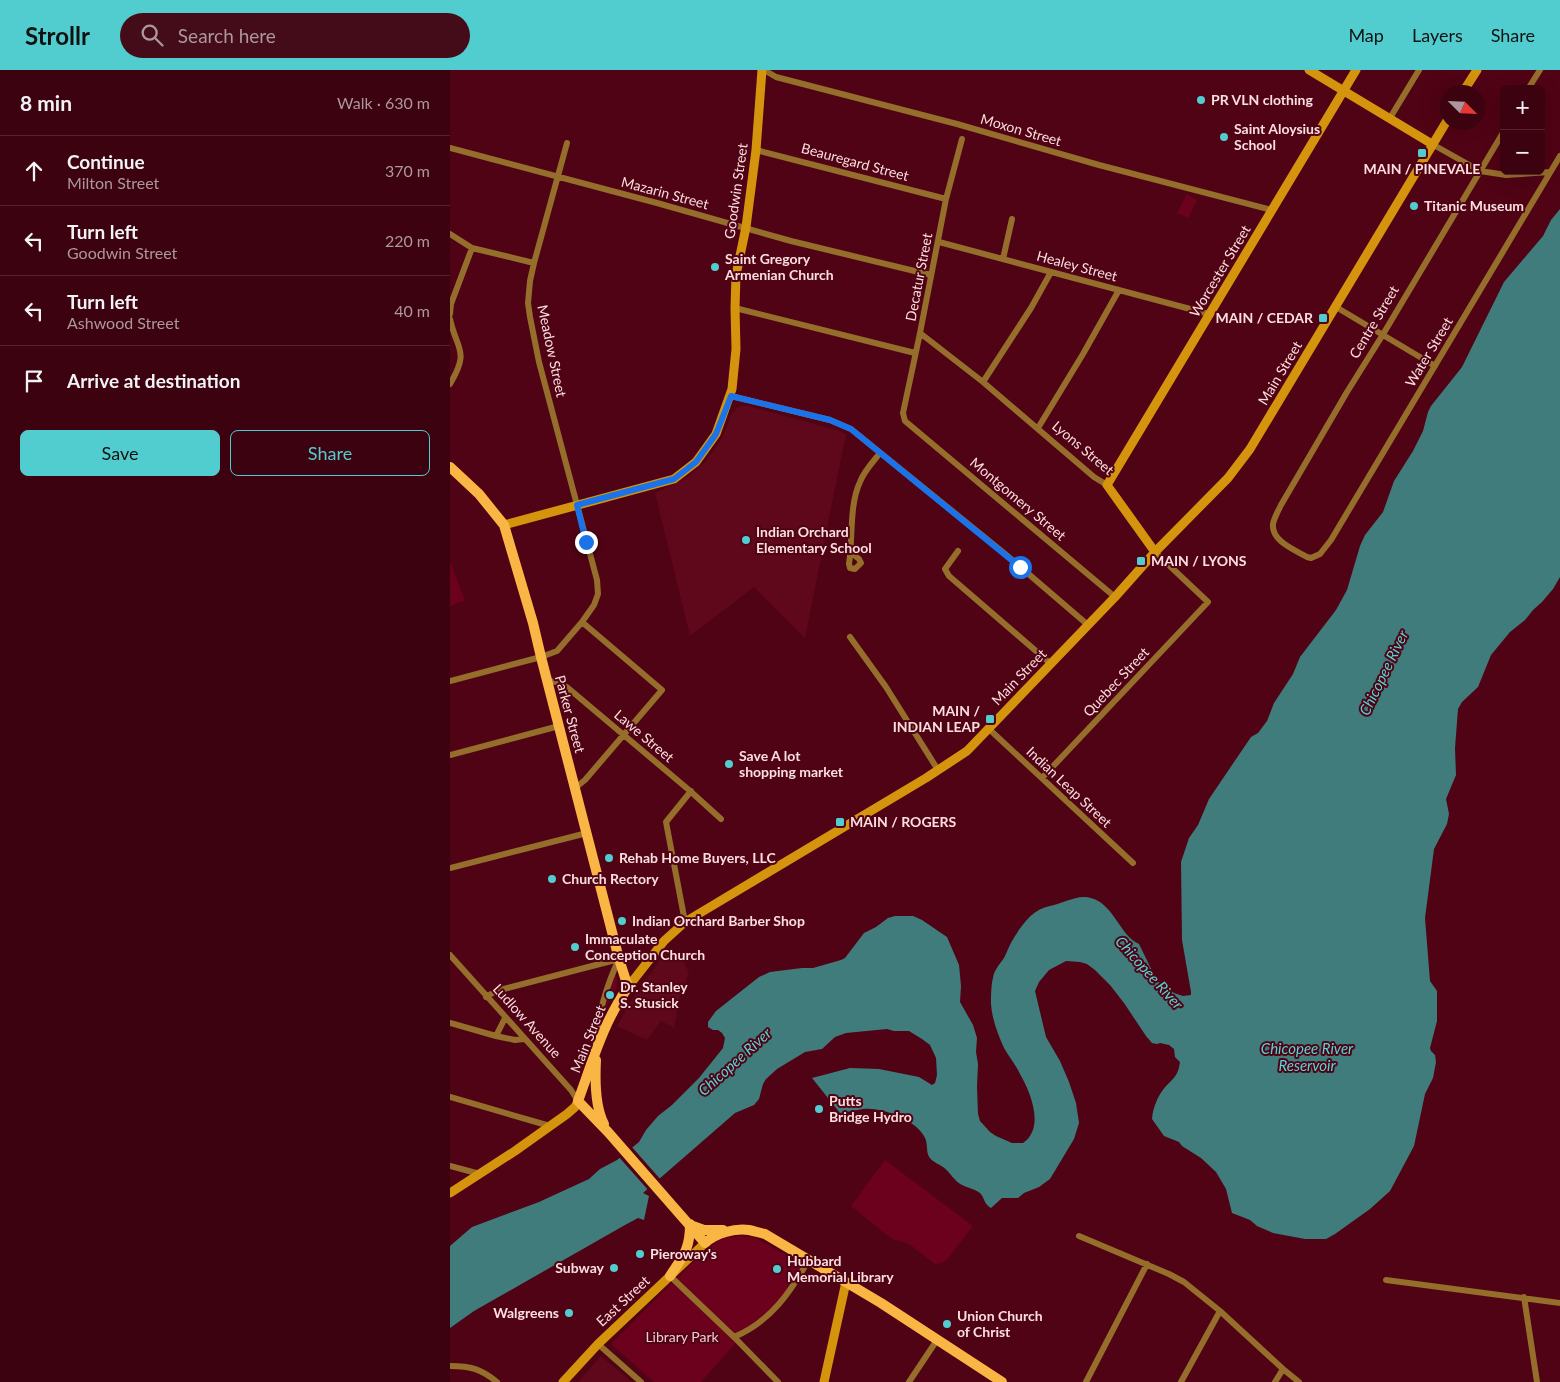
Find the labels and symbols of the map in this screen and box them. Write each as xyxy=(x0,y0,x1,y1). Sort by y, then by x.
north arrow xyxy=(1440,85,1485,130)
place label: PR VLN clothing xyxy=(1211,91,1313,108)
marker: PR VLN clothing xyxy=(1195,94,1207,106)
street label: Moxon Street xyxy=(979,110,1064,149)
place label: Saint Aloysius School xyxy=(1234,120,1320,153)
marker: Saint Aloysius School xyxy=(1218,131,1230,143)
street label: Beauregard Street xyxy=(799,139,911,184)
street label: Goodwin Street xyxy=(720,142,751,240)
marker: MAIN / PINEVALE xyxy=(1416,147,1428,159)
place label: MAIN / PINEVALE xyxy=(1364,160,1480,177)
street label: Mazarin Street xyxy=(620,173,711,212)
place label: Titanic Museum xyxy=(1424,197,1524,214)
marker: Titanic Museum xyxy=(1408,200,1420,212)
street label: Worcester Street xyxy=(1185,222,1254,320)
street label: Decatur Street xyxy=(902,231,935,322)
street label: Healey Street xyxy=(1035,247,1119,284)
place label: Saint Gregory Armenian Church xyxy=(724,250,834,283)
marker: Saint Gregory Armenian Church xyxy=(709,261,721,273)
street label: Centre Street xyxy=(1345,282,1402,361)
street label: Meadow Street xyxy=(534,303,571,399)
place label: MAIN / CEDAR xyxy=(1215,309,1314,326)
marker: MAIN / CEDAR xyxy=(1317,312,1329,324)
street label: Water Street xyxy=(1401,314,1456,390)
street label: Main Street xyxy=(1254,338,1305,408)
street label: Lyons Street xyxy=(1049,417,1118,478)
street label: Montgomery Street xyxy=(967,454,1070,544)
place label: Indian Orchard Elementary School xyxy=(756,523,872,556)
route end xyxy=(575,531,598,554)
marker: Indian Orchard Elementary School xyxy=(740,534,752,546)
place label: MAIN / LYONS xyxy=(1151,552,1247,569)
marker: MAIN / LYONS xyxy=(1135,555,1147,567)
route start xyxy=(1009,556,1032,579)
water label: Chicopee River xyxy=(1355,626,1412,718)
street label: Quebec Street xyxy=(1079,643,1152,720)
street label: Main Street xyxy=(988,645,1050,708)
street label: Parker Street xyxy=(552,673,589,755)
place label: MAIN / INDIAN LEAP xyxy=(893,702,980,735)
street label: Lawe Street xyxy=(611,706,678,766)
marker: MAIN / INDIAN LEAP xyxy=(984,713,996,725)
street label: Indian Leap Street xyxy=(1023,743,1116,831)
place label: Save A lot shopping market xyxy=(739,747,844,780)
marker: Save A lot shopping market xyxy=(723,758,735,770)
place label: MAIN / ROGERS xyxy=(850,813,957,830)
marker: MAIN / ROGERS xyxy=(834,816,846,828)
place label: Rehab Home Buyers, LLC xyxy=(619,849,776,866)
marker: Rehab Home Buyers, LLC xyxy=(603,852,615,864)
place label: Church Rectory xyxy=(562,870,659,887)
marker: Church Rectory xyxy=(546,873,558,885)
place label: Indian Orchard Barber Shop xyxy=(632,912,805,929)
marker: Indian Orchard Barber Shop xyxy=(616,915,628,927)
place label: Immaculate Conception Church xyxy=(585,930,705,963)
water label: Chicopee River xyxy=(1112,932,1188,1013)
marker: Immaculate Conception Church xyxy=(569,941,581,953)
place label: Dr. Stanley S. Stusick xyxy=(620,978,688,1011)
street label: Ludlow Avenue xyxy=(490,980,565,1061)
marker: Dr. Stanley S. Stusick xyxy=(604,989,616,1001)
street label: Main Street xyxy=(566,1003,609,1075)
water label: Chicopee River xyxy=(694,1023,775,1099)
water label: Chicopee River Reservoir xyxy=(1261,1039,1354,1074)
place label: Putts Bridge Hydro xyxy=(829,1092,912,1125)
marker: Putts Bridge Hydro xyxy=(813,1103,825,1115)
place label: Pieroway's xyxy=(650,1245,717,1262)
marker: Pieroway's xyxy=(634,1248,646,1260)
place label: Hubbard Memorial Library xyxy=(787,1252,894,1285)
place label: Subway xyxy=(555,1259,605,1276)
marker: Subway xyxy=(608,1262,620,1274)
marker: Hubbard Memorial Library xyxy=(771,1263,783,1275)
street label: East Street xyxy=(593,1272,653,1330)
place label: Walgreens xyxy=(493,1304,559,1321)
marker: Walgreens xyxy=(563,1307,575,1319)
place label: Union Church of Christ xyxy=(957,1307,1043,1340)
marker: Union Church of Christ xyxy=(941,1318,953,1330)
park label: Library Park xyxy=(645,1328,720,1345)

